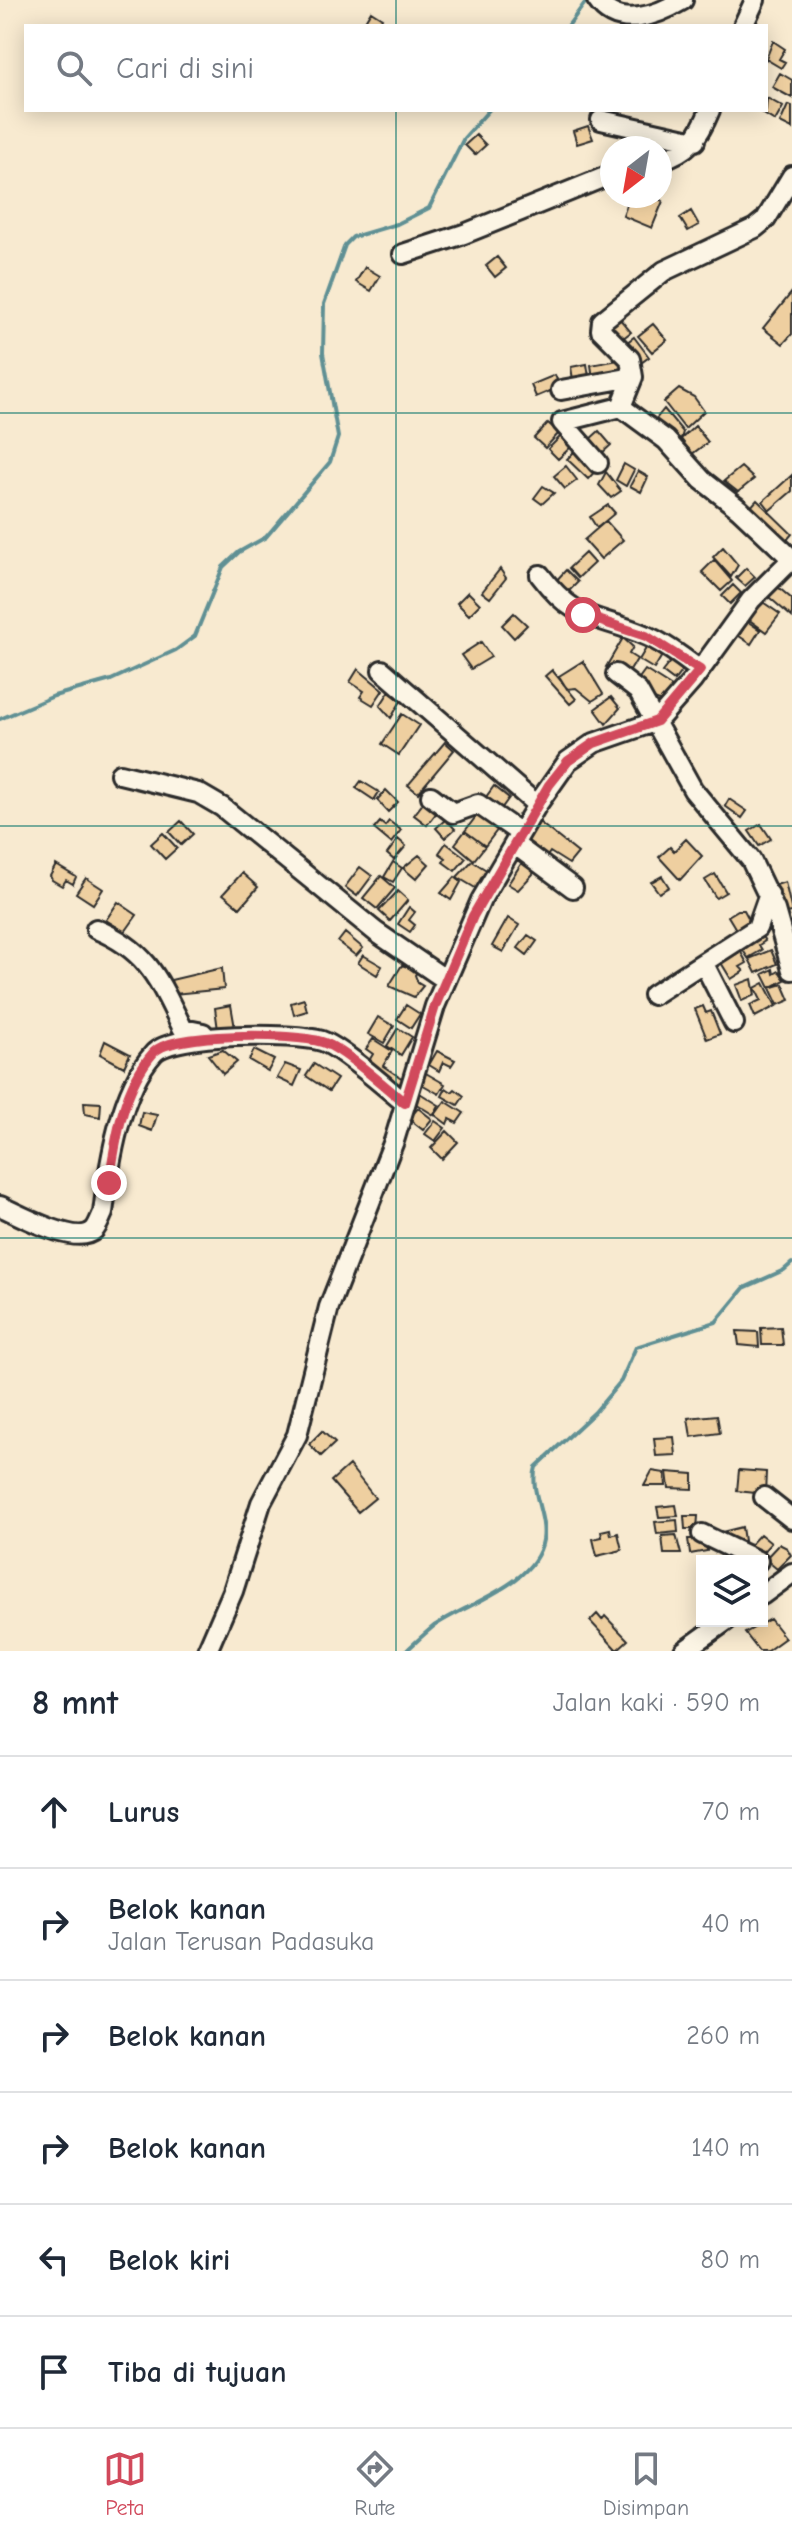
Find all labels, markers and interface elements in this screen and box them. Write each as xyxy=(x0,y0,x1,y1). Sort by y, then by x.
search box xyxy=(24,24,768,112)
icon: search xyxy=(52,46,96,90)
text: Cari di sini xyxy=(116,51,254,86)
north arrow xyxy=(600,136,672,208)
route start xyxy=(565,597,601,633)
route end xyxy=(91,1165,127,1201)
map controls xyxy=(696,1555,768,1627)
button: layers xyxy=(696,1555,768,1627)
text: 8 mnt xyxy=(32,1683,118,1723)
text: Jalan kaki · 590 m xyxy=(553,1688,760,1718)
icon: ahead xyxy=(32,1790,76,1834)
text: Lurus xyxy=(108,1795,179,1830)
text: 70 m xyxy=(702,1797,760,1827)
text: Belok kanan xyxy=(108,1892,266,1927)
icon: right xyxy=(32,1902,76,1946)
text: 40 m xyxy=(701,1909,760,1939)
text: Jalan Terusan Padasuka xyxy=(108,1927,374,1957)
icon: right xyxy=(32,2014,76,2058)
text: Belok kanan xyxy=(108,2019,266,2054)
text: 260 m xyxy=(686,2021,760,2051)
icon: right xyxy=(32,2126,76,2170)
text: Belok kanan xyxy=(108,2131,266,2166)
text: 140 m xyxy=(691,2133,760,2163)
icon: left xyxy=(32,2238,76,2282)
text: Belok kiri xyxy=(108,2243,230,2278)
text: 80 m xyxy=(701,2245,760,2275)
icon: arrive xyxy=(32,2350,76,2394)
text: Tiba di tujuan xyxy=(108,2355,287,2390)
tab: Peta xyxy=(103,2447,147,2521)
tab: Rute xyxy=(353,2447,397,2521)
tab: Disimpan xyxy=(603,2447,689,2521)

